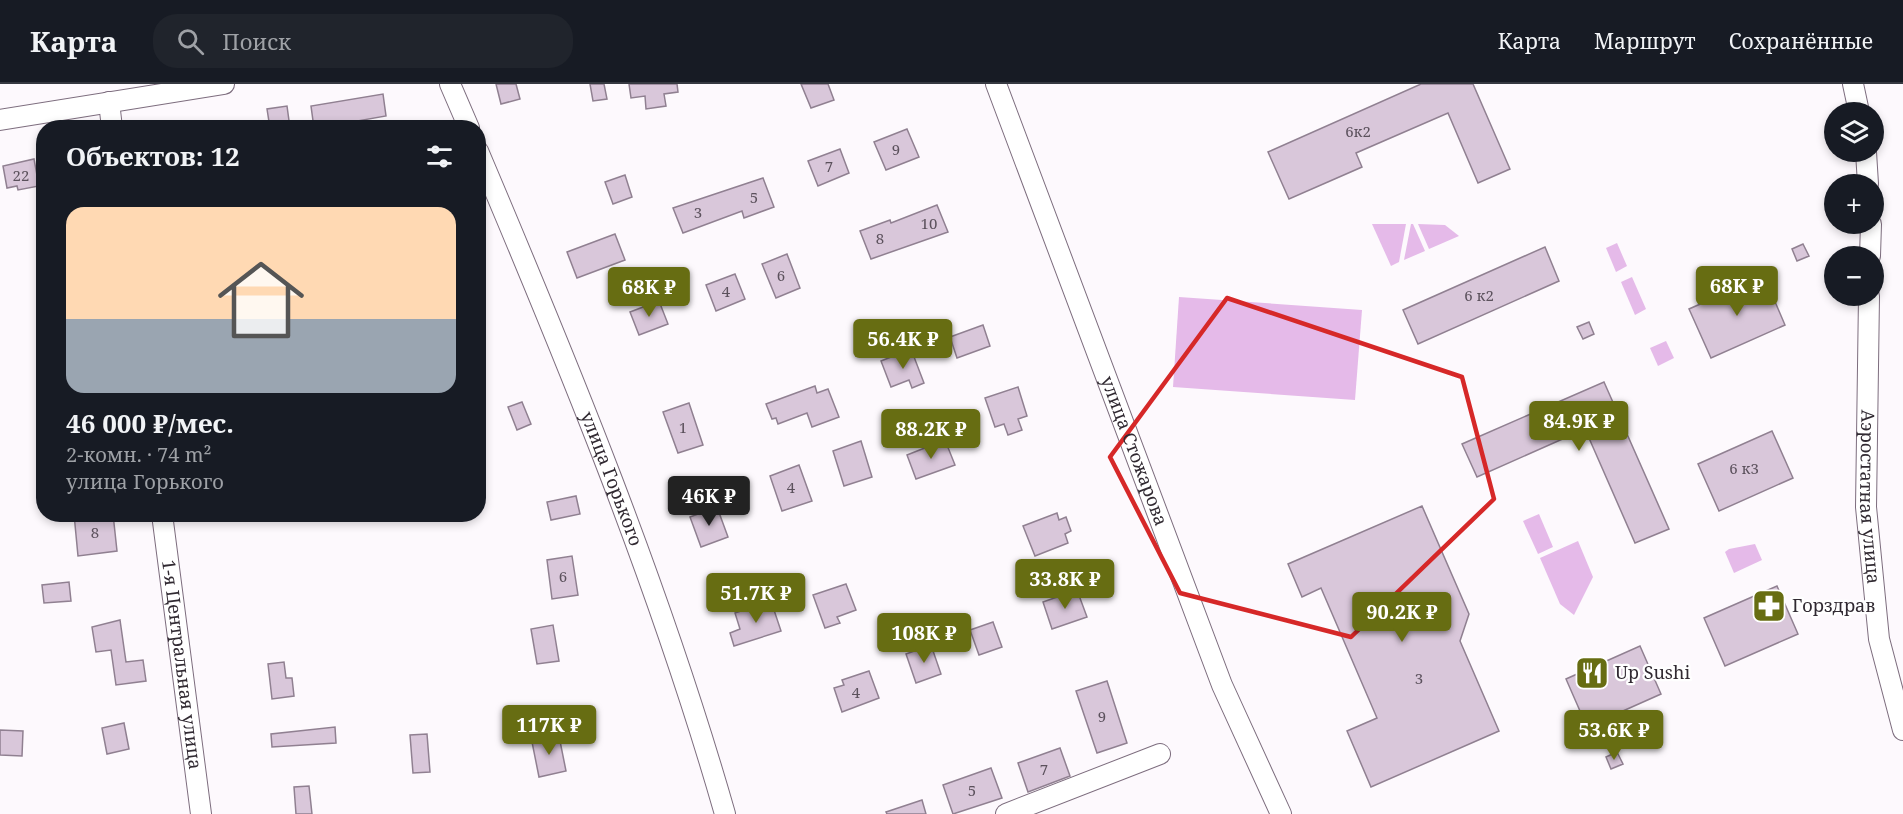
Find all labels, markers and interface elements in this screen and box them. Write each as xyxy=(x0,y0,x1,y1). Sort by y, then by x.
search box xyxy=(153,14,573,68)
text: Карта xyxy=(30,22,117,60)
icon: search xyxy=(174,25,207,58)
text: Поиск xyxy=(222,26,291,56)
text: Карта xyxy=(1498,27,1561,55)
text: Маршрут xyxy=(1594,27,1696,55)
text: Сохранённые xyxy=(1729,27,1873,55)
map controls xyxy=(1824,102,1884,306)
button: layers xyxy=(1824,102,1884,162)
house number: 6к2 xyxy=(1345,121,1371,141)
text: Объектов: 12 xyxy=(66,138,240,174)
house number: 9 xyxy=(892,139,900,159)
icon: filters xyxy=(423,140,456,173)
house number: 7 xyxy=(825,156,833,176)
house number: 22 xyxy=(13,165,29,185)
button: + xyxy=(1824,174,1884,234)
house number: 5 xyxy=(750,187,758,207)
house number: 3 xyxy=(694,202,702,222)
house number: 10 xyxy=(921,213,937,233)
house number: 8 xyxy=(876,228,884,248)
icon: home xyxy=(207,246,315,354)
button: − xyxy=(1824,246,1884,306)
house number: 6 xyxy=(777,265,785,285)
pin: 68K ₽ xyxy=(1695,266,1779,317)
pin: 68K ₽ xyxy=(607,267,691,318)
text: 68K ₽ xyxy=(1710,272,1764,299)
text: 68K ₽ xyxy=(622,273,676,300)
house number: 4 xyxy=(722,281,731,301)
house number: 6 к2 xyxy=(1464,285,1494,305)
pin: 56.4K ₽ xyxy=(848,319,958,370)
text: 56.4K ₽ xyxy=(867,325,939,352)
street label: улица Стожарова xyxy=(1096,372,1174,529)
pin: 84.9K ₽ xyxy=(1524,401,1634,452)
text: 46 000 ₽/мес. xyxy=(66,405,234,441)
text: 84.9K ₽ xyxy=(1543,407,1615,434)
street label: улица Горького xyxy=(576,408,649,549)
pin: 88.2K ₽ xyxy=(876,409,986,460)
street label: Аэростатная улица xyxy=(1855,410,1887,585)
text: 88.2K ₽ xyxy=(895,415,967,442)
house number: 1 xyxy=(679,417,687,437)
text: 2-комн. · 74 m² xyxy=(66,441,212,468)
house number: 6 к3 xyxy=(1729,458,1759,478)
text: улица Горького xyxy=(66,468,224,495)
pin: 46K ₽ xyxy=(667,476,751,527)
house number: 4 xyxy=(787,477,796,497)
text: 46K ₽ xyxy=(682,482,736,509)
house number: 8 xyxy=(91,522,99,542)
street label: 1-я Центральная улица xyxy=(157,558,208,771)
pin: 33.8K ₽ xyxy=(1010,559,1120,610)
text: 33.8K ₽ xyxy=(1029,565,1101,592)
house number: 6 xyxy=(559,566,567,586)
pin: 51.7K ₽ xyxy=(701,573,811,624)
text: 51.7K ₽ xyxy=(720,579,792,606)
pharmacy icon: Горздрав xyxy=(1751,588,1787,624)
pin: 90.2K ₽ xyxy=(1347,592,1457,643)
place label: Горздрав xyxy=(1792,593,1875,617)
text: 90.2K ₽ xyxy=(1366,598,1438,625)
pin: 108K ₽ xyxy=(875,613,973,664)
text: 108K ₽ xyxy=(891,619,957,646)
restaurant icon: Up Sushi xyxy=(1574,655,1610,691)
place label: Up Sushi xyxy=(1615,660,1690,684)
house number: 3 xyxy=(1415,668,1423,688)
house number: 4 xyxy=(852,682,861,702)
pin: 117K ₽ xyxy=(500,705,598,756)
house number: 9 xyxy=(1098,706,1106,726)
pin: 53.6K ₽ xyxy=(1559,710,1669,761)
text: 117K ₽ xyxy=(516,711,582,738)
text: 53.6K ₽ xyxy=(1578,716,1650,743)
house number: 7 xyxy=(1040,759,1048,779)
house number: 5 xyxy=(968,780,976,800)

